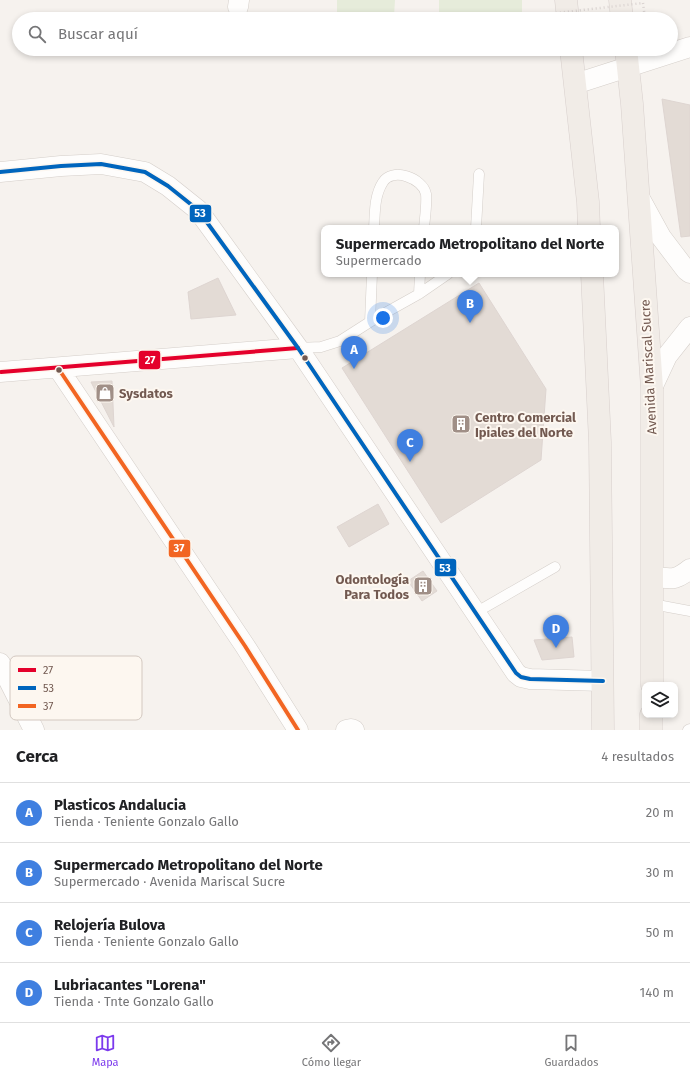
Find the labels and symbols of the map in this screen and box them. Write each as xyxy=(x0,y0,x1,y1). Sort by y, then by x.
line badge: 53 xyxy=(189,204,212,223)
text: 53 xyxy=(194,207,206,220)
pin: B xyxy=(457,290,483,323)
street label: Avenida Mariscal Sucre xyxy=(637,299,660,435)
your location xyxy=(373,308,393,328)
pin: A xyxy=(341,336,367,369)
line badge: 27 xyxy=(138,350,161,370)
unlabelled marker xyxy=(300,353,310,363)
text: 27 xyxy=(145,354,155,367)
unlabelled marker xyxy=(54,365,64,375)
shop icon: Sysdatos xyxy=(94,382,116,404)
place label: Sysdatos xyxy=(119,386,174,401)
place label: Centro Comercial Ipiales del Norte xyxy=(475,410,576,440)
building icon: Centro Comercial Ipiales del Norte xyxy=(450,413,472,435)
pin: C xyxy=(397,429,423,462)
line badge: 37 xyxy=(168,539,191,558)
text: 37 xyxy=(173,542,184,555)
line badge: 53 xyxy=(434,558,457,577)
text: 53 xyxy=(439,562,451,575)
place label: Odontología Para Todos xyxy=(335,572,410,602)
building icon: Odontología Para Todos xyxy=(412,575,434,597)
pin: D xyxy=(543,615,569,648)
legend xyxy=(10,656,142,720)
text: 27 xyxy=(43,664,53,677)
text: 53 xyxy=(43,682,54,695)
text: 37 xyxy=(43,700,53,713)

